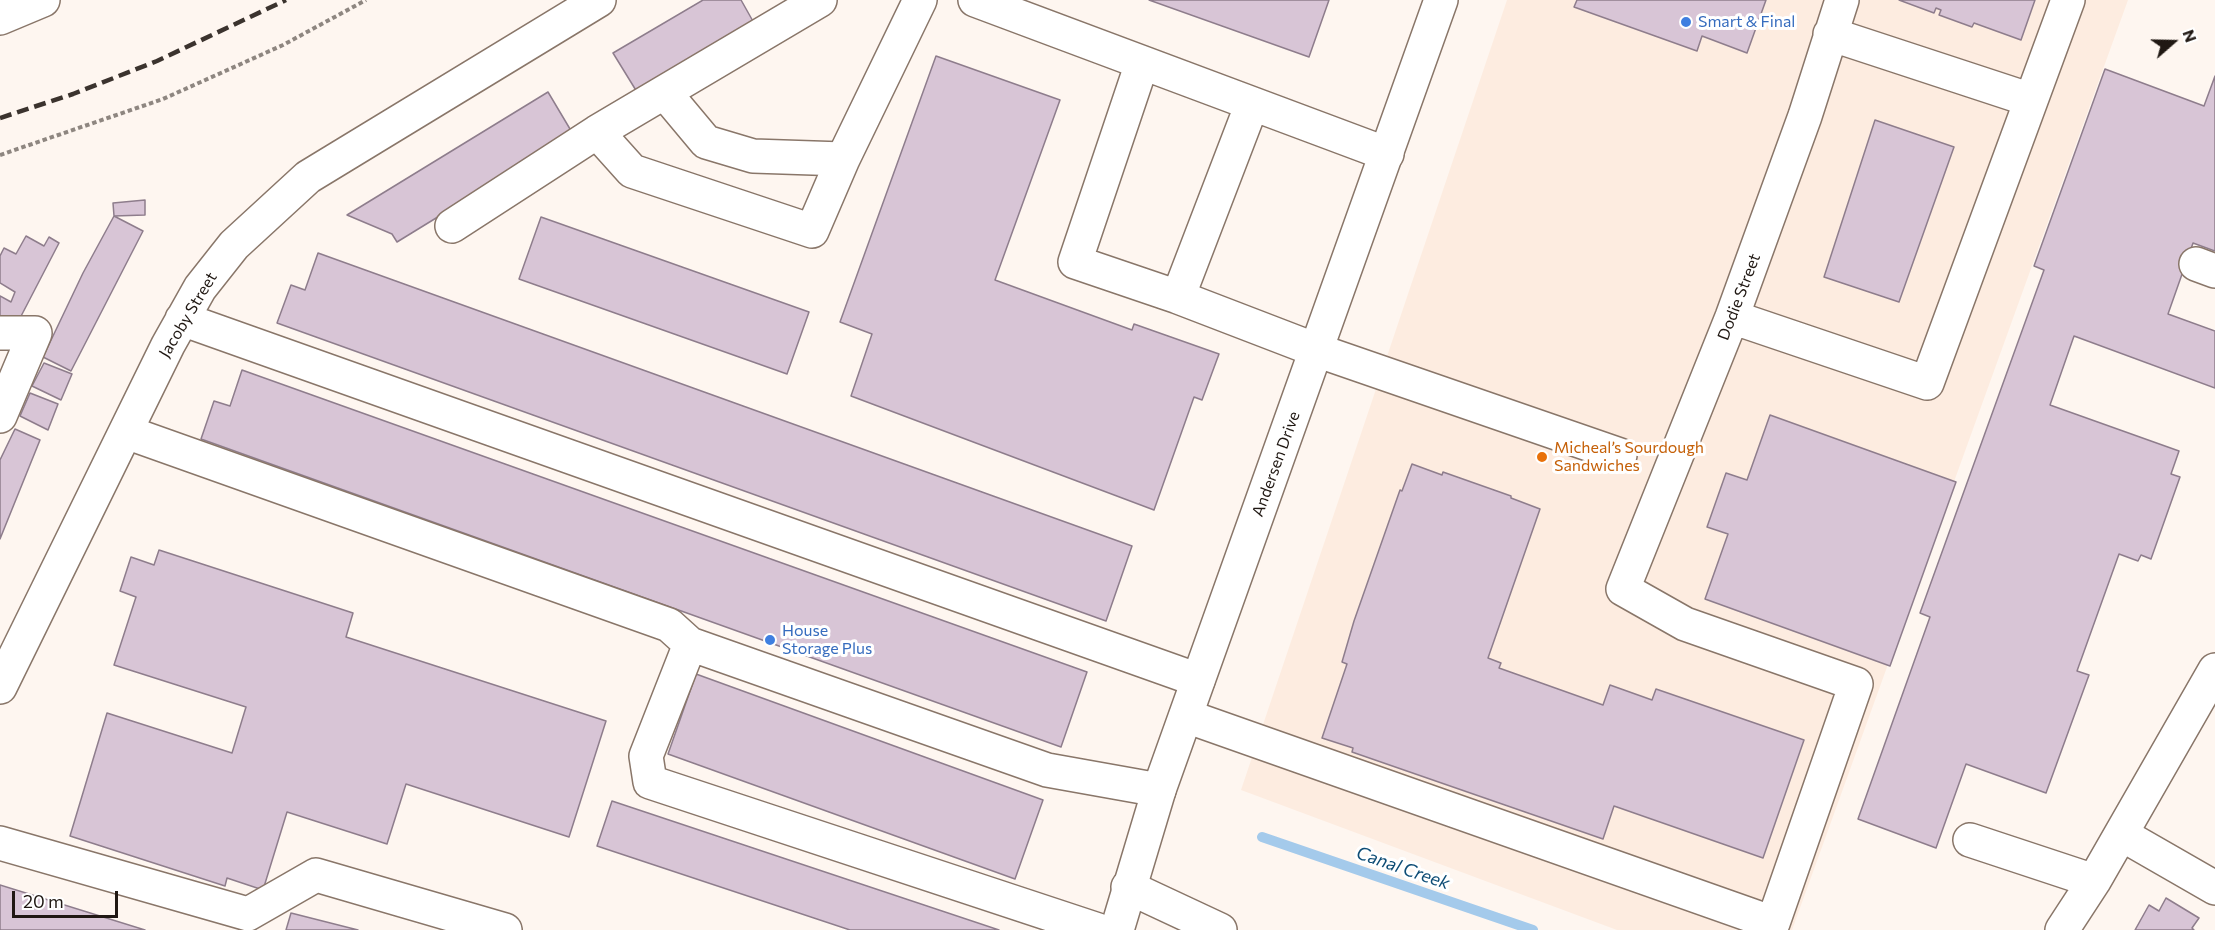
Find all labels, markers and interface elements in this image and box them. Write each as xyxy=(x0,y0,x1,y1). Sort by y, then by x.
place label: Smart & Final xyxy=(1698,12,1795,32)
north arrow xyxy=(2143,12,2203,72)
marker: Smart & Final xyxy=(1679,15,1693,29)
text: N xyxy=(2179,27,2201,45)
street label: Dodie Street xyxy=(1714,251,1764,343)
street label: Jacoby Street xyxy=(155,269,221,361)
street label: Andersen Drive xyxy=(1248,409,1304,519)
place label: Micheal’s Sourdough Sandwiches xyxy=(1554,438,1704,476)
marker: Micheal’s Sourdough Sandwiches xyxy=(1535,450,1549,464)
place label: House Storage Plus xyxy=(782,621,872,659)
marker: House Storage Plus xyxy=(763,633,777,647)
water label: Canal Creek xyxy=(1353,842,1453,894)
scale bar xyxy=(15,879,122,917)
text: 20 m xyxy=(23,890,64,912)

